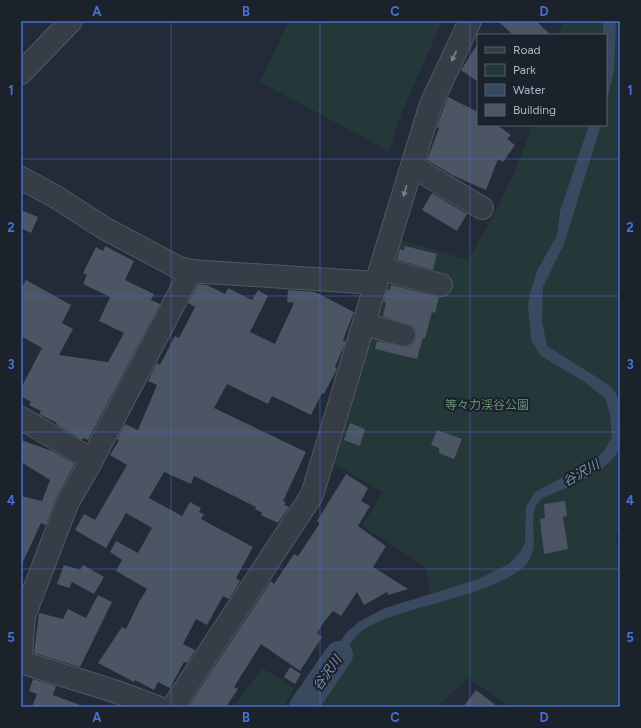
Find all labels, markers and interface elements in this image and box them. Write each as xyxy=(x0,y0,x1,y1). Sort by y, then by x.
text: A xyxy=(92,4,102,19)
text: B xyxy=(242,4,250,19)
text: C xyxy=(390,4,400,19)
text: D xyxy=(539,4,549,19)
legend xyxy=(477,34,607,126)
text: Road xyxy=(513,43,541,57)
one-way arrow xyxy=(451,51,457,62)
text: Park xyxy=(513,63,536,77)
text: 1 xyxy=(8,83,14,98)
text: Water xyxy=(513,83,545,97)
text: 1 xyxy=(627,83,633,98)
text: Building xyxy=(513,103,556,117)
one-way arrow xyxy=(402,185,408,197)
text: 2 xyxy=(7,220,15,235)
text: 2 xyxy=(626,220,634,235)
text: 3 xyxy=(7,357,15,372)
text: 3 xyxy=(626,357,634,372)
park label: 等々力渓谷公園 xyxy=(445,398,529,412)
water label: 谷沢川 xyxy=(560,456,603,489)
text: 4 xyxy=(7,493,15,508)
text: 4 xyxy=(626,493,634,508)
text: 5 xyxy=(7,630,15,645)
text: 5 xyxy=(626,630,634,645)
water label: 谷沢川 xyxy=(310,651,345,693)
text: A xyxy=(92,710,102,725)
text: B xyxy=(242,710,250,725)
text: C xyxy=(390,710,400,725)
text: D xyxy=(539,710,549,725)

